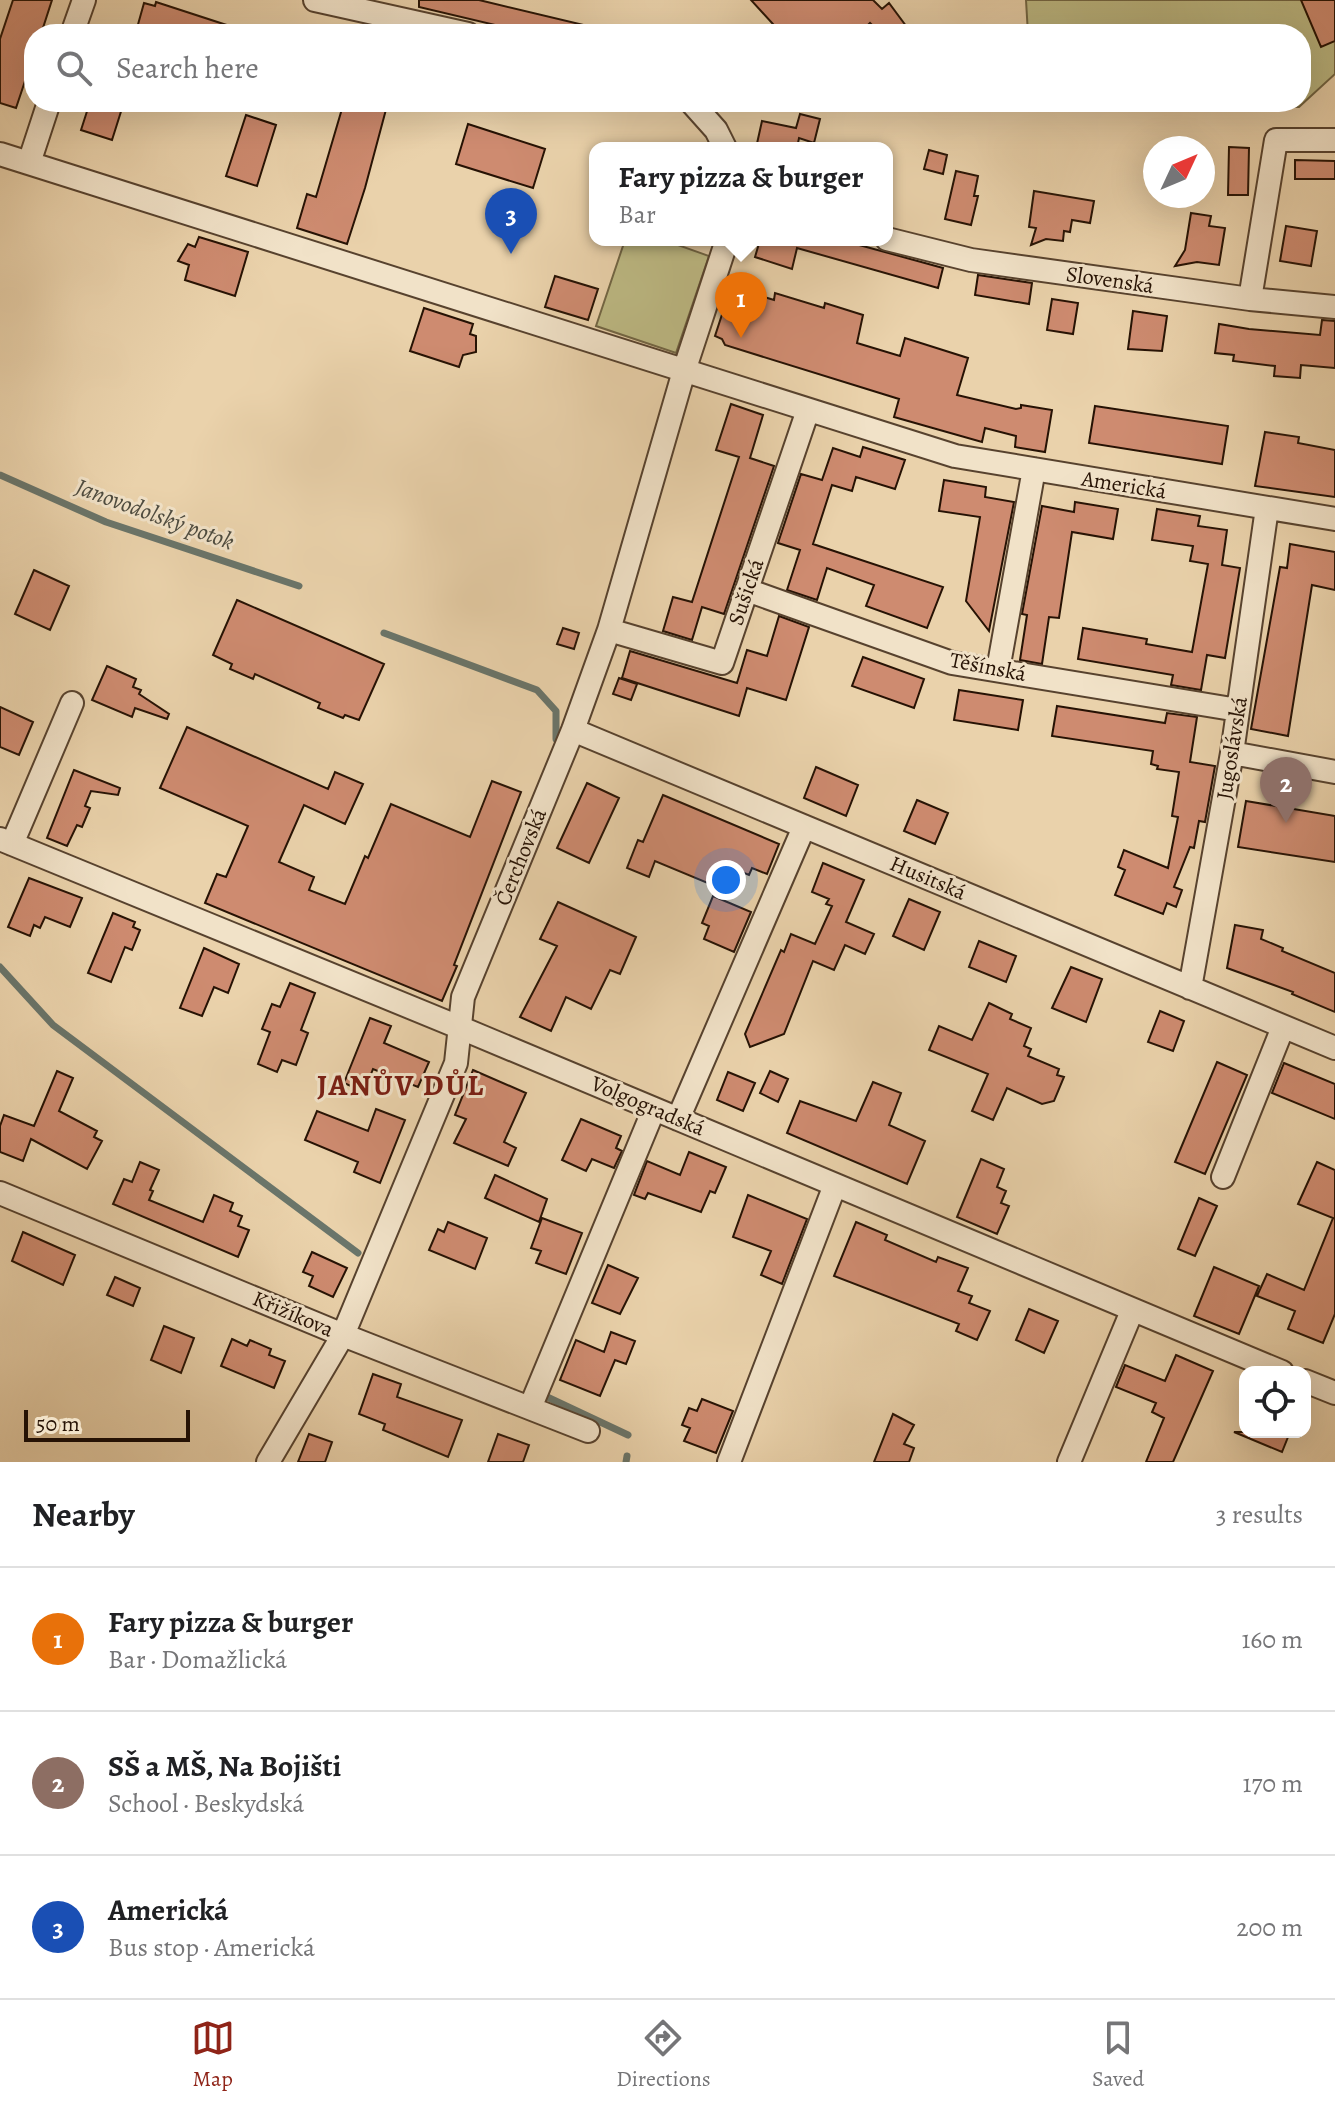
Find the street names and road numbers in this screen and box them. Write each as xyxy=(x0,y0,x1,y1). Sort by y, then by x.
street label: Slovenská xyxy=(1064,259,1157,301)
street label: Americká xyxy=(1079,463,1169,507)
street label: Sušická xyxy=(721,554,772,629)
street label: Těšínská xyxy=(947,645,1030,689)
street label: Jugoslávská xyxy=(1209,694,1255,802)
street label: Čerchovská xyxy=(488,803,554,910)
street label: Husitská xyxy=(885,848,972,908)
street label: Volgogradská xyxy=(586,1068,710,1144)
street label: Křižíkova xyxy=(248,1283,339,1345)

